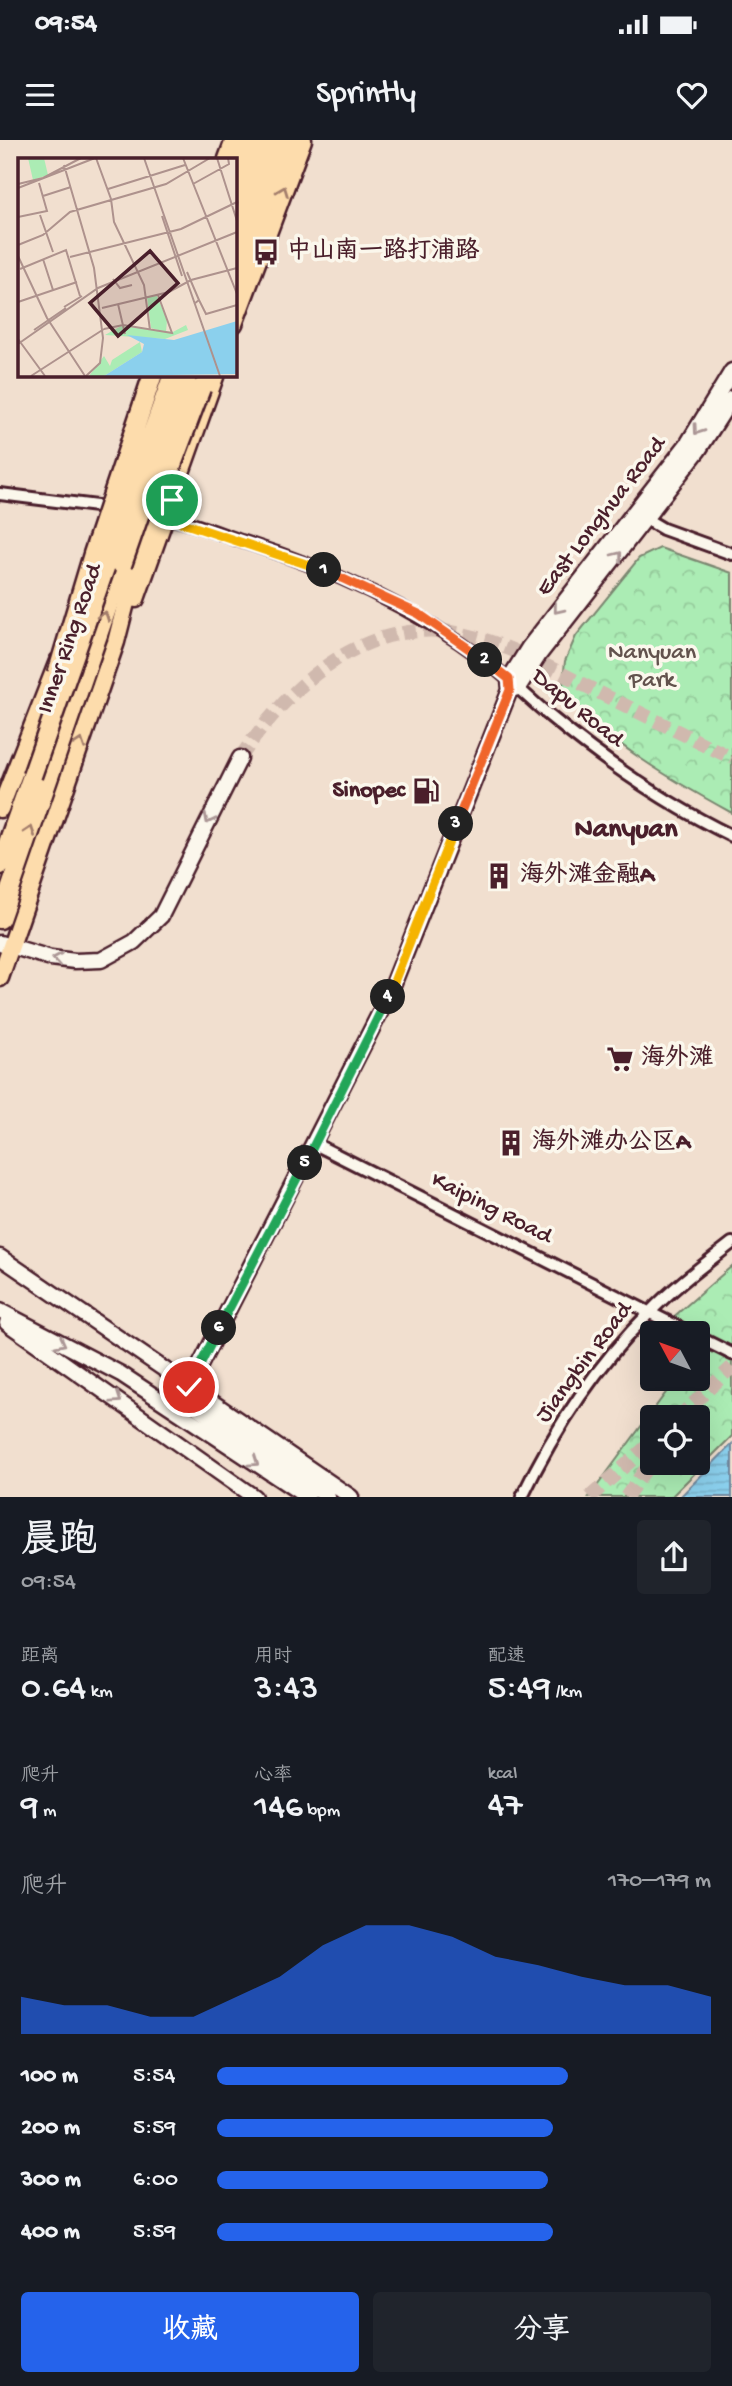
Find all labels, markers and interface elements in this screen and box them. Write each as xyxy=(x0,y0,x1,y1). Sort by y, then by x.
text: 09:54 xyxy=(35,9,97,40)
icon: menu xyxy=(21,76,59,114)
text: Sprintly xyxy=(316,76,416,114)
icon: heart xyxy=(673,76,711,114)
inset map xyxy=(18,158,236,376)
one-way arrow xyxy=(275,185,289,197)
place label: 中山南一路打浦路 xyxy=(287,236,480,267)
bus stop icon: 中山南一路打浦路 xyxy=(251,237,281,267)
one-way arrow xyxy=(694,422,706,435)
street label: East Longhua Road xyxy=(531,430,674,603)
pin xyxy=(142,470,202,530)
icon: arrive xyxy=(153,481,191,519)
one-way arrow xyxy=(610,551,623,563)
pin: 1 xyxy=(306,552,342,588)
text: 1 xyxy=(320,558,327,581)
street label: Inner Ring Road xyxy=(32,559,111,718)
one-way arrow xyxy=(554,602,567,614)
one-way arrow xyxy=(96,611,110,623)
park label: Nanyuan Park xyxy=(608,639,697,696)
pin: 2 xyxy=(468,643,503,678)
text: 2 xyxy=(480,648,489,671)
street label: Dapu Road xyxy=(524,662,630,756)
one-way arrow xyxy=(72,738,86,750)
fuel station icon: Sinopec xyxy=(411,776,441,806)
place label: Sinopec xyxy=(332,777,407,806)
pin: 3 xyxy=(438,806,474,842)
one-way arrow xyxy=(203,812,217,824)
text: 3 xyxy=(451,812,460,835)
district label: Nanyuan xyxy=(575,814,678,847)
one-way arrow xyxy=(22,826,36,838)
building icon: 海外滩金融A xyxy=(484,861,514,891)
place label: 海外滩金融A xyxy=(520,861,656,891)
one-way arrow xyxy=(51,952,63,967)
pin: 4 xyxy=(370,980,406,1014)
text: 4 xyxy=(383,985,392,1008)
supermarket icon: 海外滩 xyxy=(605,1044,635,1074)
place label: 海外滩 xyxy=(641,1044,713,1074)
building icon: 海外滩办公区A xyxy=(496,1128,526,1158)
place label: 海外滩办公区A xyxy=(532,1128,692,1158)
pin: 5 xyxy=(288,1146,322,1180)
text: 5 xyxy=(300,1151,310,1174)
street label: Kaiping Road xyxy=(426,1166,558,1253)
street label: Jiangbin Road xyxy=(530,1295,641,1429)
pin: 6 xyxy=(202,1310,236,1346)
text: 6 xyxy=(214,1316,223,1339)
north arrow xyxy=(640,1321,710,1391)
map controls xyxy=(640,1321,710,1475)
one-way arrow xyxy=(54,1334,66,1348)
pin xyxy=(159,1357,219,1417)
icon: check xyxy=(170,1368,208,1406)
one-way arrow xyxy=(109,1391,122,1403)
button: locate xyxy=(640,1405,710,1475)
one-way arrow xyxy=(246,1454,259,1466)
button: share xyxy=(637,1520,711,1594)
text: 晨跑 xyxy=(21,1521,97,1565)
text: 09:54 xyxy=(21,1569,76,1596)
text: 距离 xyxy=(21,1646,59,1669)
text: 用时 xyxy=(254,1646,292,1669)
text: 配速 xyxy=(488,1646,526,1669)
text: 0.64 xyxy=(21,1669,86,1710)
text: 3:43 xyxy=(254,1669,318,1710)
text: 5:49 xyxy=(488,1669,551,1710)
text: km xyxy=(86,1681,113,1704)
text: /km xyxy=(551,1681,582,1704)
text: kcal xyxy=(488,1763,517,1786)
text: 爬升 xyxy=(21,1765,59,1788)
text: 心率 xyxy=(254,1765,292,1788)
text: 47 xyxy=(488,1786,522,1827)
text: 9 xyxy=(21,1788,39,1829)
text: 146 xyxy=(254,1788,303,1829)
text: m xyxy=(39,1800,57,1823)
text: bpm xyxy=(303,1800,340,1823)
text: 170–179 m xyxy=(608,1868,711,1895)
text: 爬升 xyxy=(21,1874,67,1901)
text: 100 m xyxy=(21,2063,78,2090)
text: 5:54 xyxy=(133,2063,175,2090)
text: 200 m xyxy=(21,2115,80,2142)
text: 5:59 xyxy=(133,2115,176,2142)
text: 300 m xyxy=(21,2167,81,2194)
text: 6:00 xyxy=(133,2167,178,2194)
text: 400 m xyxy=(21,2219,80,2246)
text: 5:59 xyxy=(133,2219,176,2246)
button: 收藏 xyxy=(21,2292,359,2372)
button: 分享 xyxy=(373,2292,711,2372)

